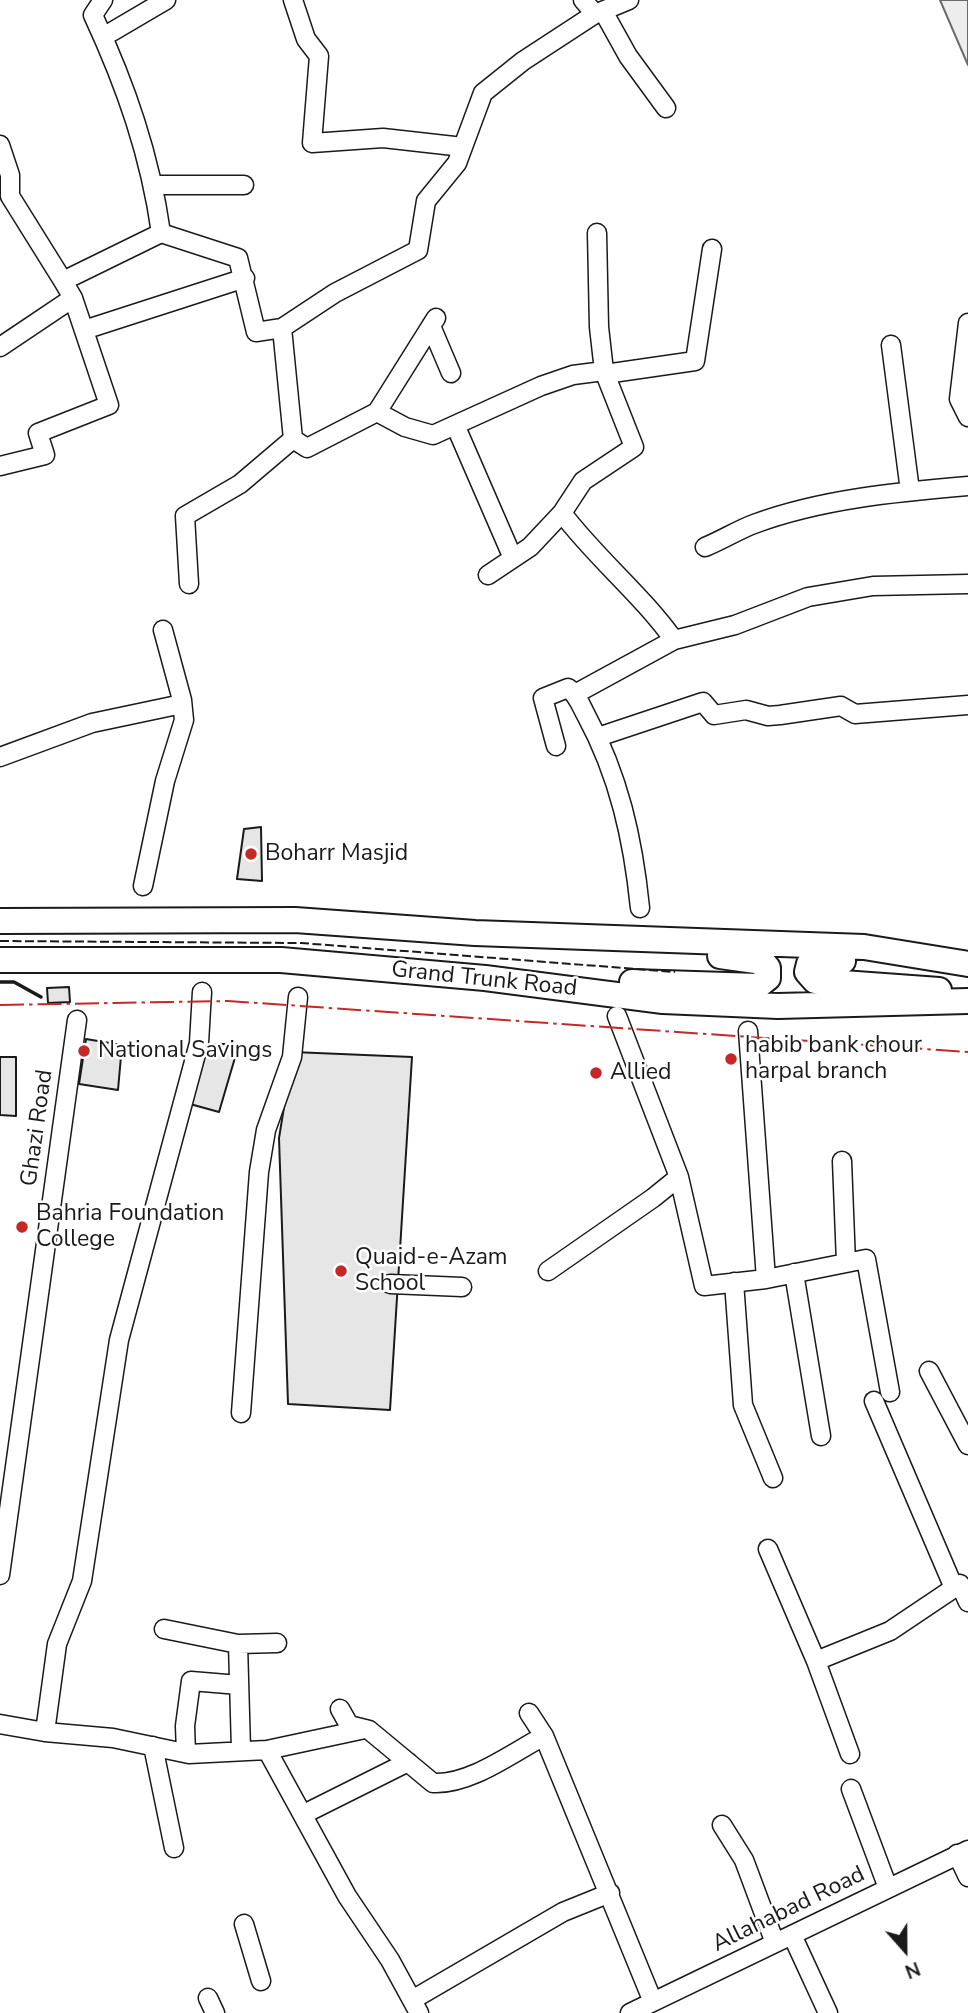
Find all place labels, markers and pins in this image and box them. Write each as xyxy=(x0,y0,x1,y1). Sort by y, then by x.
place label: Boharr Masjid xyxy=(265,840,408,868)
marker: Boharr Masjid xyxy=(243,846,259,862)
place label: habib bank chour harpal branch xyxy=(745,1032,922,1086)
place label: National Savings xyxy=(98,1037,272,1065)
marker: National Savings xyxy=(76,1043,92,1059)
marker: habib bank chour harpal branch xyxy=(723,1051,739,1067)
place label: Allied xyxy=(610,1059,671,1087)
marker: Allied xyxy=(588,1065,604,1081)
place label: Bahria Foundation College xyxy=(36,1200,224,1254)
marker: Bahria Foundation College xyxy=(14,1219,30,1235)
place label: Quaid-e-Azam School xyxy=(355,1244,508,1298)
marker: Quaid-e-Azam School xyxy=(333,1263,349,1279)

